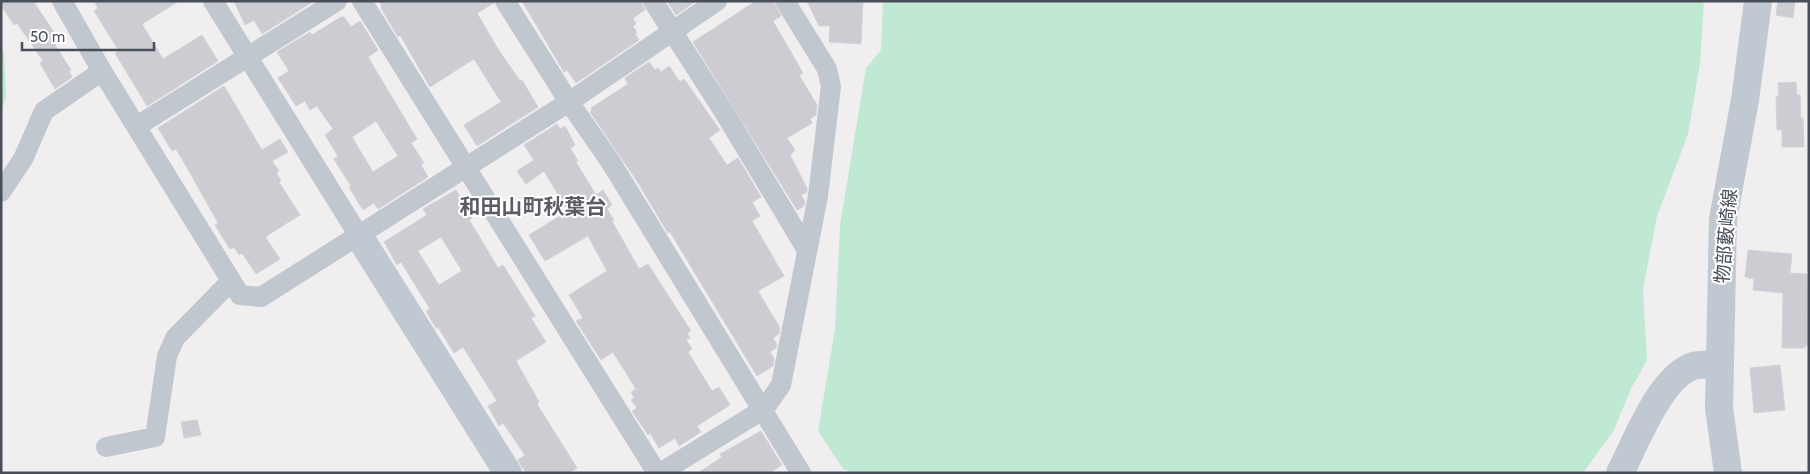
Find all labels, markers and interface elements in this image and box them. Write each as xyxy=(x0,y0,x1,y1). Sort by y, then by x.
scale bar xyxy=(22,20,155,52)
text: 50 m xyxy=(30,28,65,46)
street label: 物部藪崎線 xyxy=(1710,188,1742,284)
district label: 和田山町秋葉台 xyxy=(460,194,607,219)

